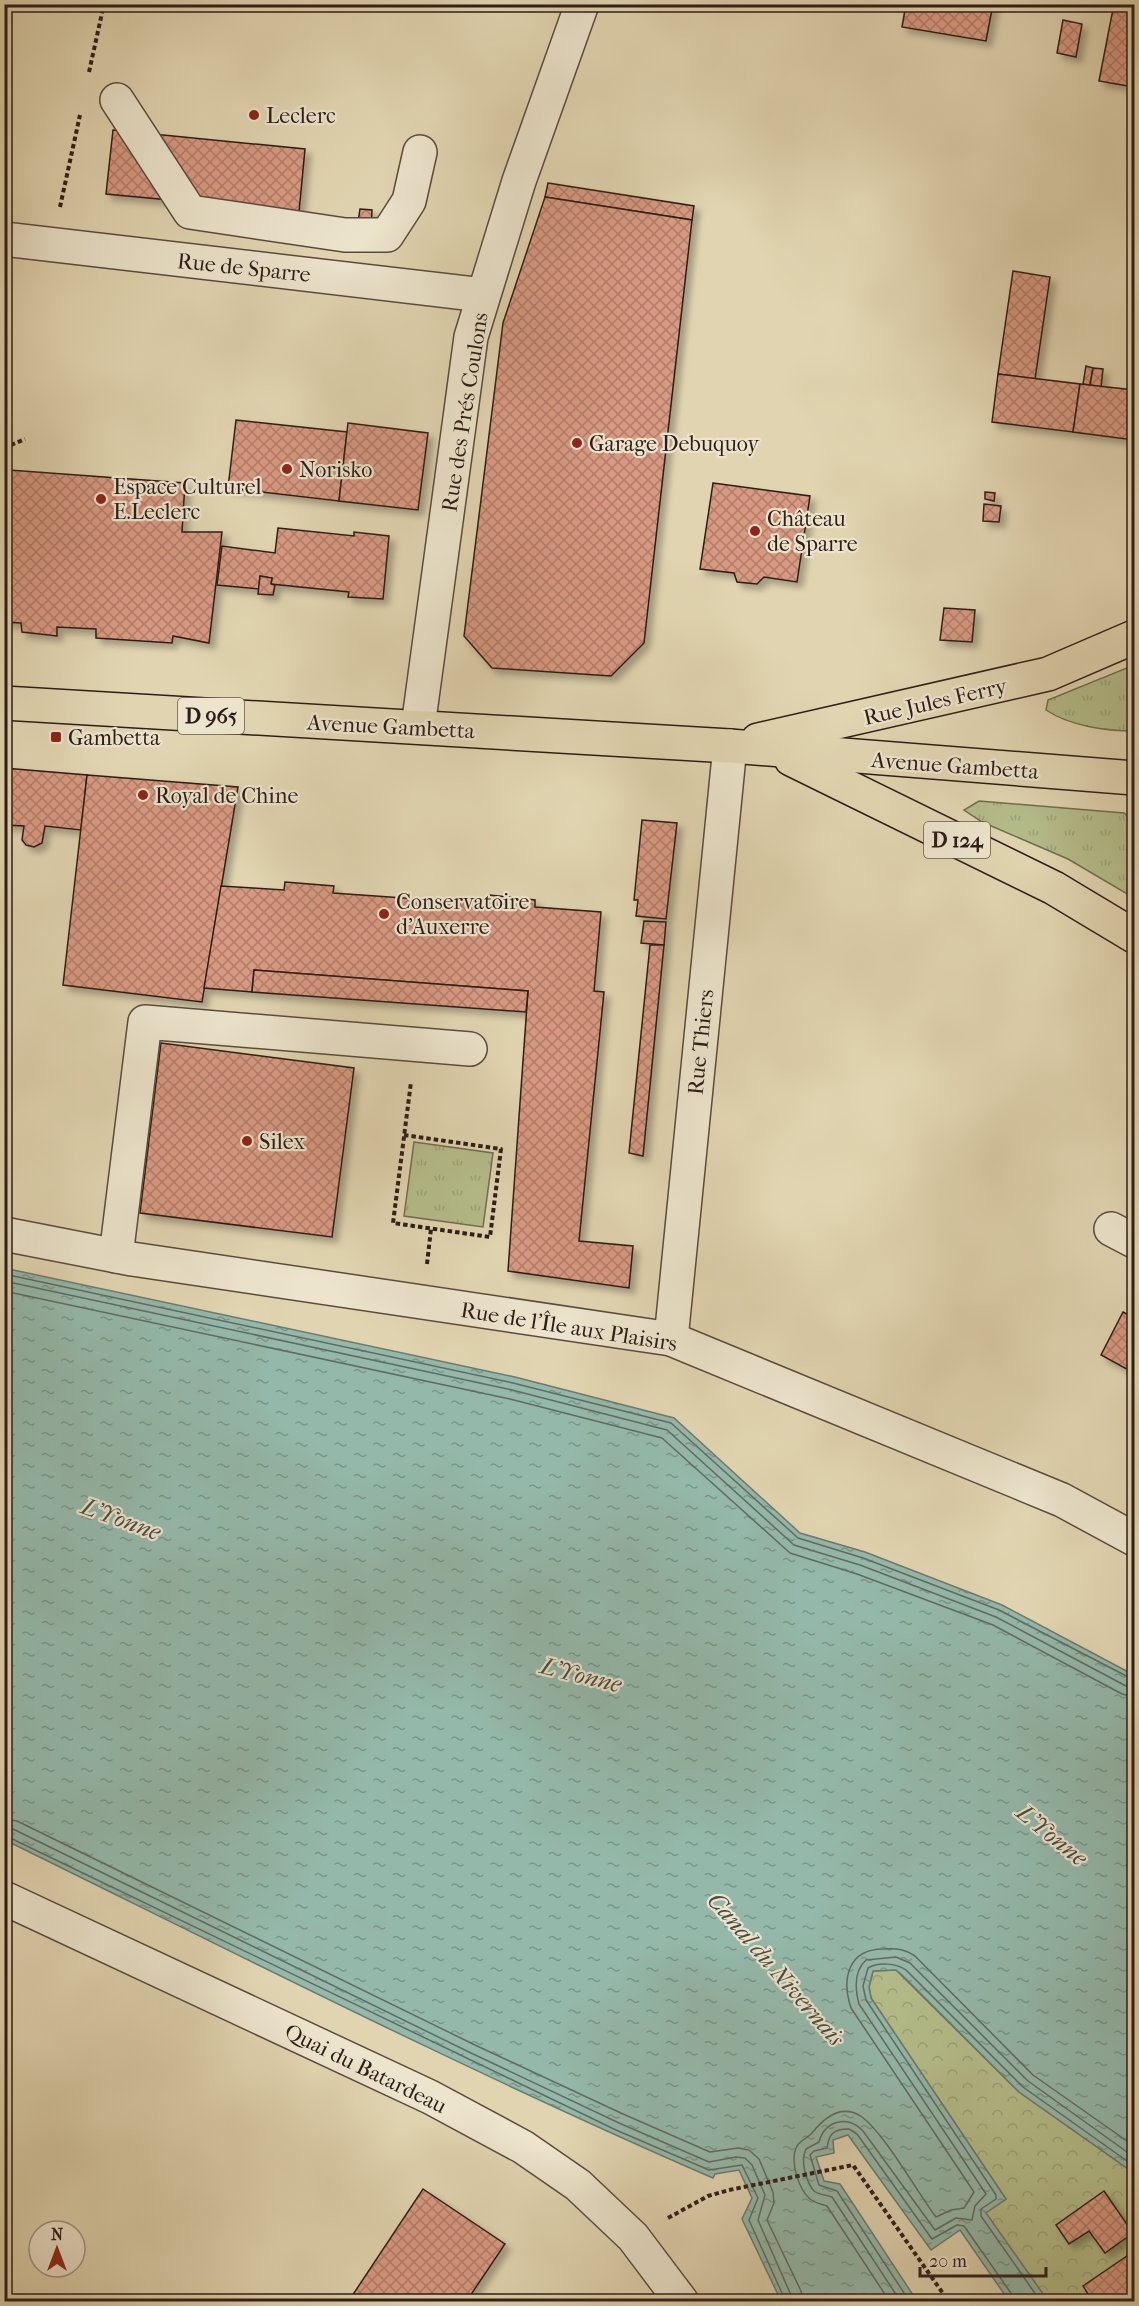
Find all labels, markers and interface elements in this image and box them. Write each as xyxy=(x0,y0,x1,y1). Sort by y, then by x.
place label: Leclerc xyxy=(266,103,336,129)
marker: Leclerc xyxy=(247,108,261,122)
street label: Rue de Sparre xyxy=(176,248,312,288)
street label: Rue des Prés Coulons xyxy=(436,311,494,514)
place label: Garage Debuquoy xyxy=(589,431,760,457)
marker: Garage Debuquoy xyxy=(570,436,584,450)
place label: Norisko xyxy=(299,457,372,483)
marker: Norisko xyxy=(280,462,294,476)
place label: Espace Culturel E.Leclerc xyxy=(113,474,262,525)
marker: Espace Culturel E.Leclerc xyxy=(94,492,108,506)
place label: Château de Sparre xyxy=(767,506,858,557)
marker: Château de Sparre xyxy=(748,524,762,538)
street label: Rue Jules Ferry xyxy=(861,673,1011,731)
road number: D 965 xyxy=(178,698,244,734)
street label: Avenue Gambetta xyxy=(305,710,476,744)
place label: Gambetta xyxy=(68,725,161,751)
marker: Gambetta xyxy=(49,730,63,744)
street label: Avenue Gambetta xyxy=(869,747,1040,785)
place label: Royal de Chine xyxy=(155,783,298,809)
marker: Royal de Chine xyxy=(136,788,150,802)
road number: D 124 xyxy=(924,822,990,858)
place label: Conservatoire d'Auxerre xyxy=(396,889,530,940)
marker: Conservatoire d'Auxerre xyxy=(377,907,391,921)
street label: Rue Thiers xyxy=(683,988,719,1096)
place label: Silex xyxy=(259,1129,305,1155)
marker: Silex xyxy=(240,1134,254,1148)
street label: Rue de l'Île aux Plaisirs xyxy=(459,1296,679,1357)
water label: L'Yonne xyxy=(76,1491,166,1547)
water label: L'Yonne xyxy=(536,1651,626,1699)
water label: L'Yonne xyxy=(1010,1797,1094,1873)
water label: Canal du Nivernais xyxy=(702,1887,851,2052)
street label: Quai du Batardeau xyxy=(280,2018,451,2120)
north arrow xyxy=(27,2219,87,2279)
text: N xyxy=(51,2225,64,2244)
scale bar xyxy=(920,2240,1046,2278)
text: 20 m xyxy=(929,2251,967,2272)

